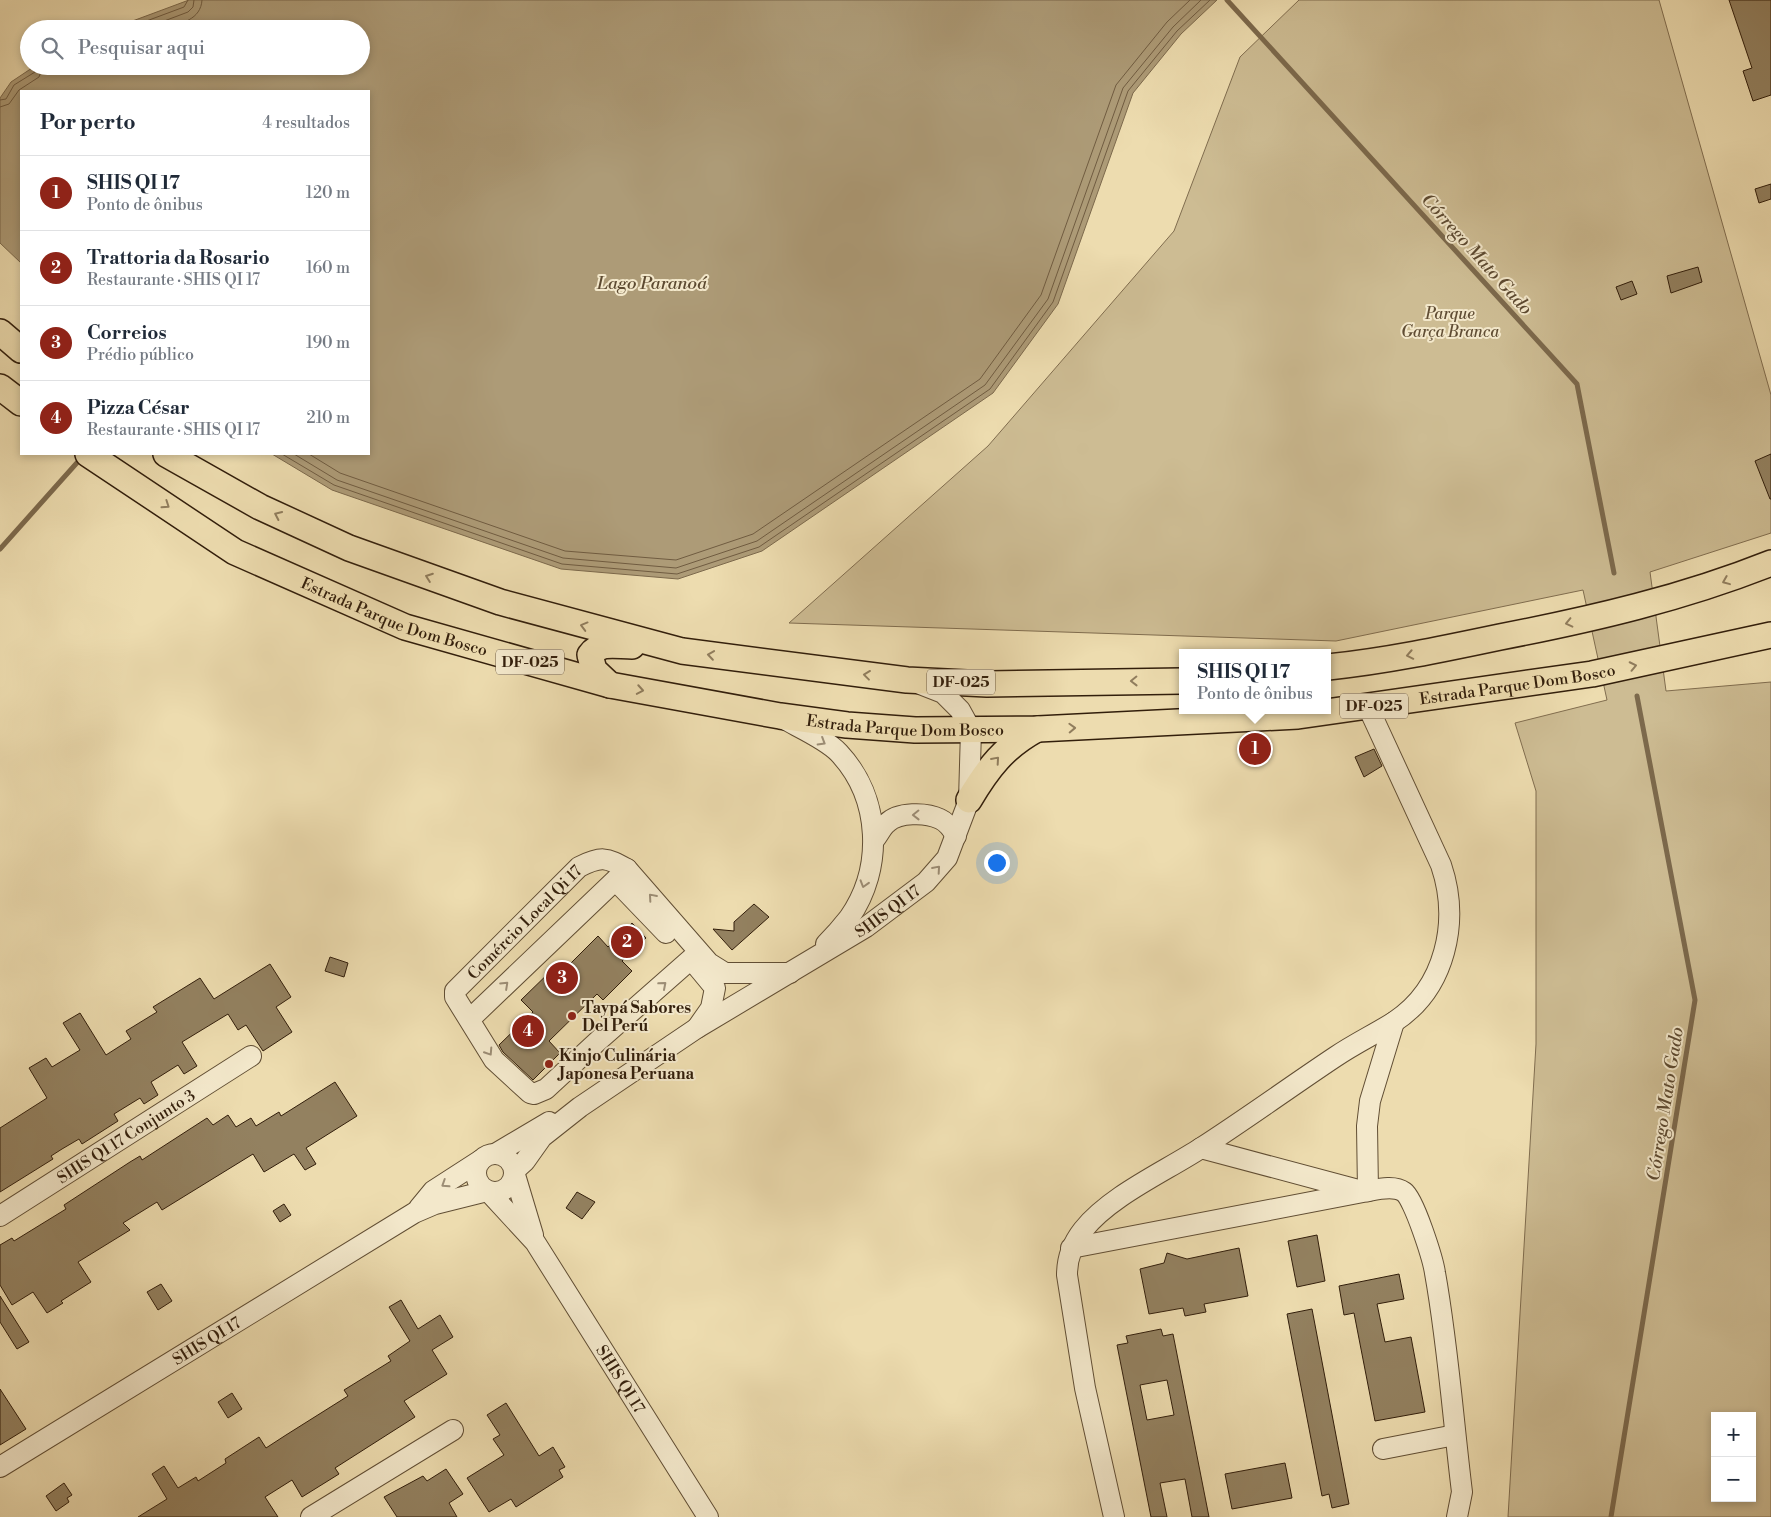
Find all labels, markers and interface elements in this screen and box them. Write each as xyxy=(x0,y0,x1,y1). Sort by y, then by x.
search box xyxy=(20,20,370,75)
icon: search xyxy=(38,34,66,62)
text: Pesquisar aqui xyxy=(78,36,205,60)
text: Por perto xyxy=(40,110,136,136)
text: 4 resultados xyxy=(262,113,350,133)
text: SHIS QI 17 xyxy=(87,171,180,195)
text: 1 xyxy=(52,183,60,203)
text: 120 m xyxy=(306,183,350,203)
water label: Córrego Mato Gado xyxy=(1416,189,1537,320)
text: Ponto de ônibus xyxy=(87,195,203,215)
text: Trattoria da Rosario xyxy=(87,246,270,270)
text: 2 xyxy=(51,258,61,278)
text: 160 m xyxy=(306,258,350,278)
text: Restaurante · SHIS QI 17 xyxy=(87,270,260,290)
water label: Lago Paranoá xyxy=(596,272,708,295)
park label: Parque Garça Branca xyxy=(1401,304,1499,342)
text: Correios xyxy=(87,321,167,345)
text: 3 xyxy=(51,333,61,353)
text: 190 m xyxy=(306,333,350,353)
text: Prédio público xyxy=(87,345,194,365)
text: Pizza César xyxy=(87,396,190,420)
text: 4 xyxy=(51,408,61,428)
text: 210 m xyxy=(306,408,350,428)
text: Restaurante · SHIS QI 17 xyxy=(87,420,260,440)
one-way arrow xyxy=(160,499,169,509)
one-way arrow xyxy=(274,511,283,522)
street label: Estrada Parque Dom Bosco xyxy=(298,573,490,661)
one-way arrow xyxy=(425,573,434,583)
one-way arrow xyxy=(1722,574,1731,585)
one-way arrow xyxy=(1565,617,1574,628)
one-way arrow xyxy=(580,621,588,631)
popup xyxy=(1179,649,1331,714)
road number: DF-025 xyxy=(496,650,564,674)
one-way arrow xyxy=(707,650,715,661)
one-way arrow xyxy=(1405,650,1414,660)
text: SHIS QI 17 xyxy=(1197,660,1290,684)
street label: Estrada Parque Dom Bosco xyxy=(1418,660,1617,710)
one-way arrow xyxy=(1628,661,1637,671)
one-way arrow xyxy=(862,670,870,681)
road number: DF-025 xyxy=(927,670,995,694)
one-way arrow xyxy=(1130,676,1138,687)
text: Ponto de ônibus xyxy=(1197,684,1313,704)
one-way arrow xyxy=(635,685,644,695)
road number: DF-025 xyxy=(1340,694,1408,718)
street label: Estrada Parque Dom Bosco xyxy=(805,711,1004,741)
one-way arrow xyxy=(1068,722,1076,733)
pin: 1 xyxy=(1239,730,1271,768)
one-way arrow xyxy=(816,735,825,745)
one-way arrow xyxy=(991,756,1000,765)
one-way arrow xyxy=(911,810,919,820)
your location xyxy=(984,850,1010,876)
street label: Comércio Local Qi 17 xyxy=(463,861,586,984)
one-way arrow xyxy=(931,865,940,874)
one-way arrow xyxy=(860,880,870,888)
street label: SHIS QI 17 xyxy=(851,881,925,942)
one-way arrow xyxy=(649,894,658,903)
pin: 2 xyxy=(611,923,643,961)
pin: 3 xyxy=(546,959,578,997)
one-way arrow xyxy=(500,982,509,991)
one-way arrow xyxy=(657,982,666,990)
place label: Taypá Sabores Del Perú xyxy=(582,998,691,1036)
marker: Taypá Sabores Del Perú xyxy=(566,1010,578,1022)
pin: 4 xyxy=(512,1012,544,1050)
water label: Córrego Mato Gado xyxy=(1642,1026,1689,1183)
place label: Kinjo Culinária Japonesa Peruana xyxy=(557,1046,695,1084)
one-way arrow xyxy=(483,1047,492,1056)
marker: Kinjo Culinária Japonesa Peruana xyxy=(543,1058,555,1070)
street label: SHIS QI 17 Conjunto 3 xyxy=(53,1085,199,1188)
one-way arrow xyxy=(441,1177,450,1187)
street label: SHIS QI 17 xyxy=(169,1313,245,1370)
street label: SHIS QI 17 xyxy=(591,1342,649,1417)
map controls xyxy=(1711,1412,1756,1502)
button: + xyxy=(1711,1412,1756,1457)
button: − xyxy=(1711,1457,1756,1502)

